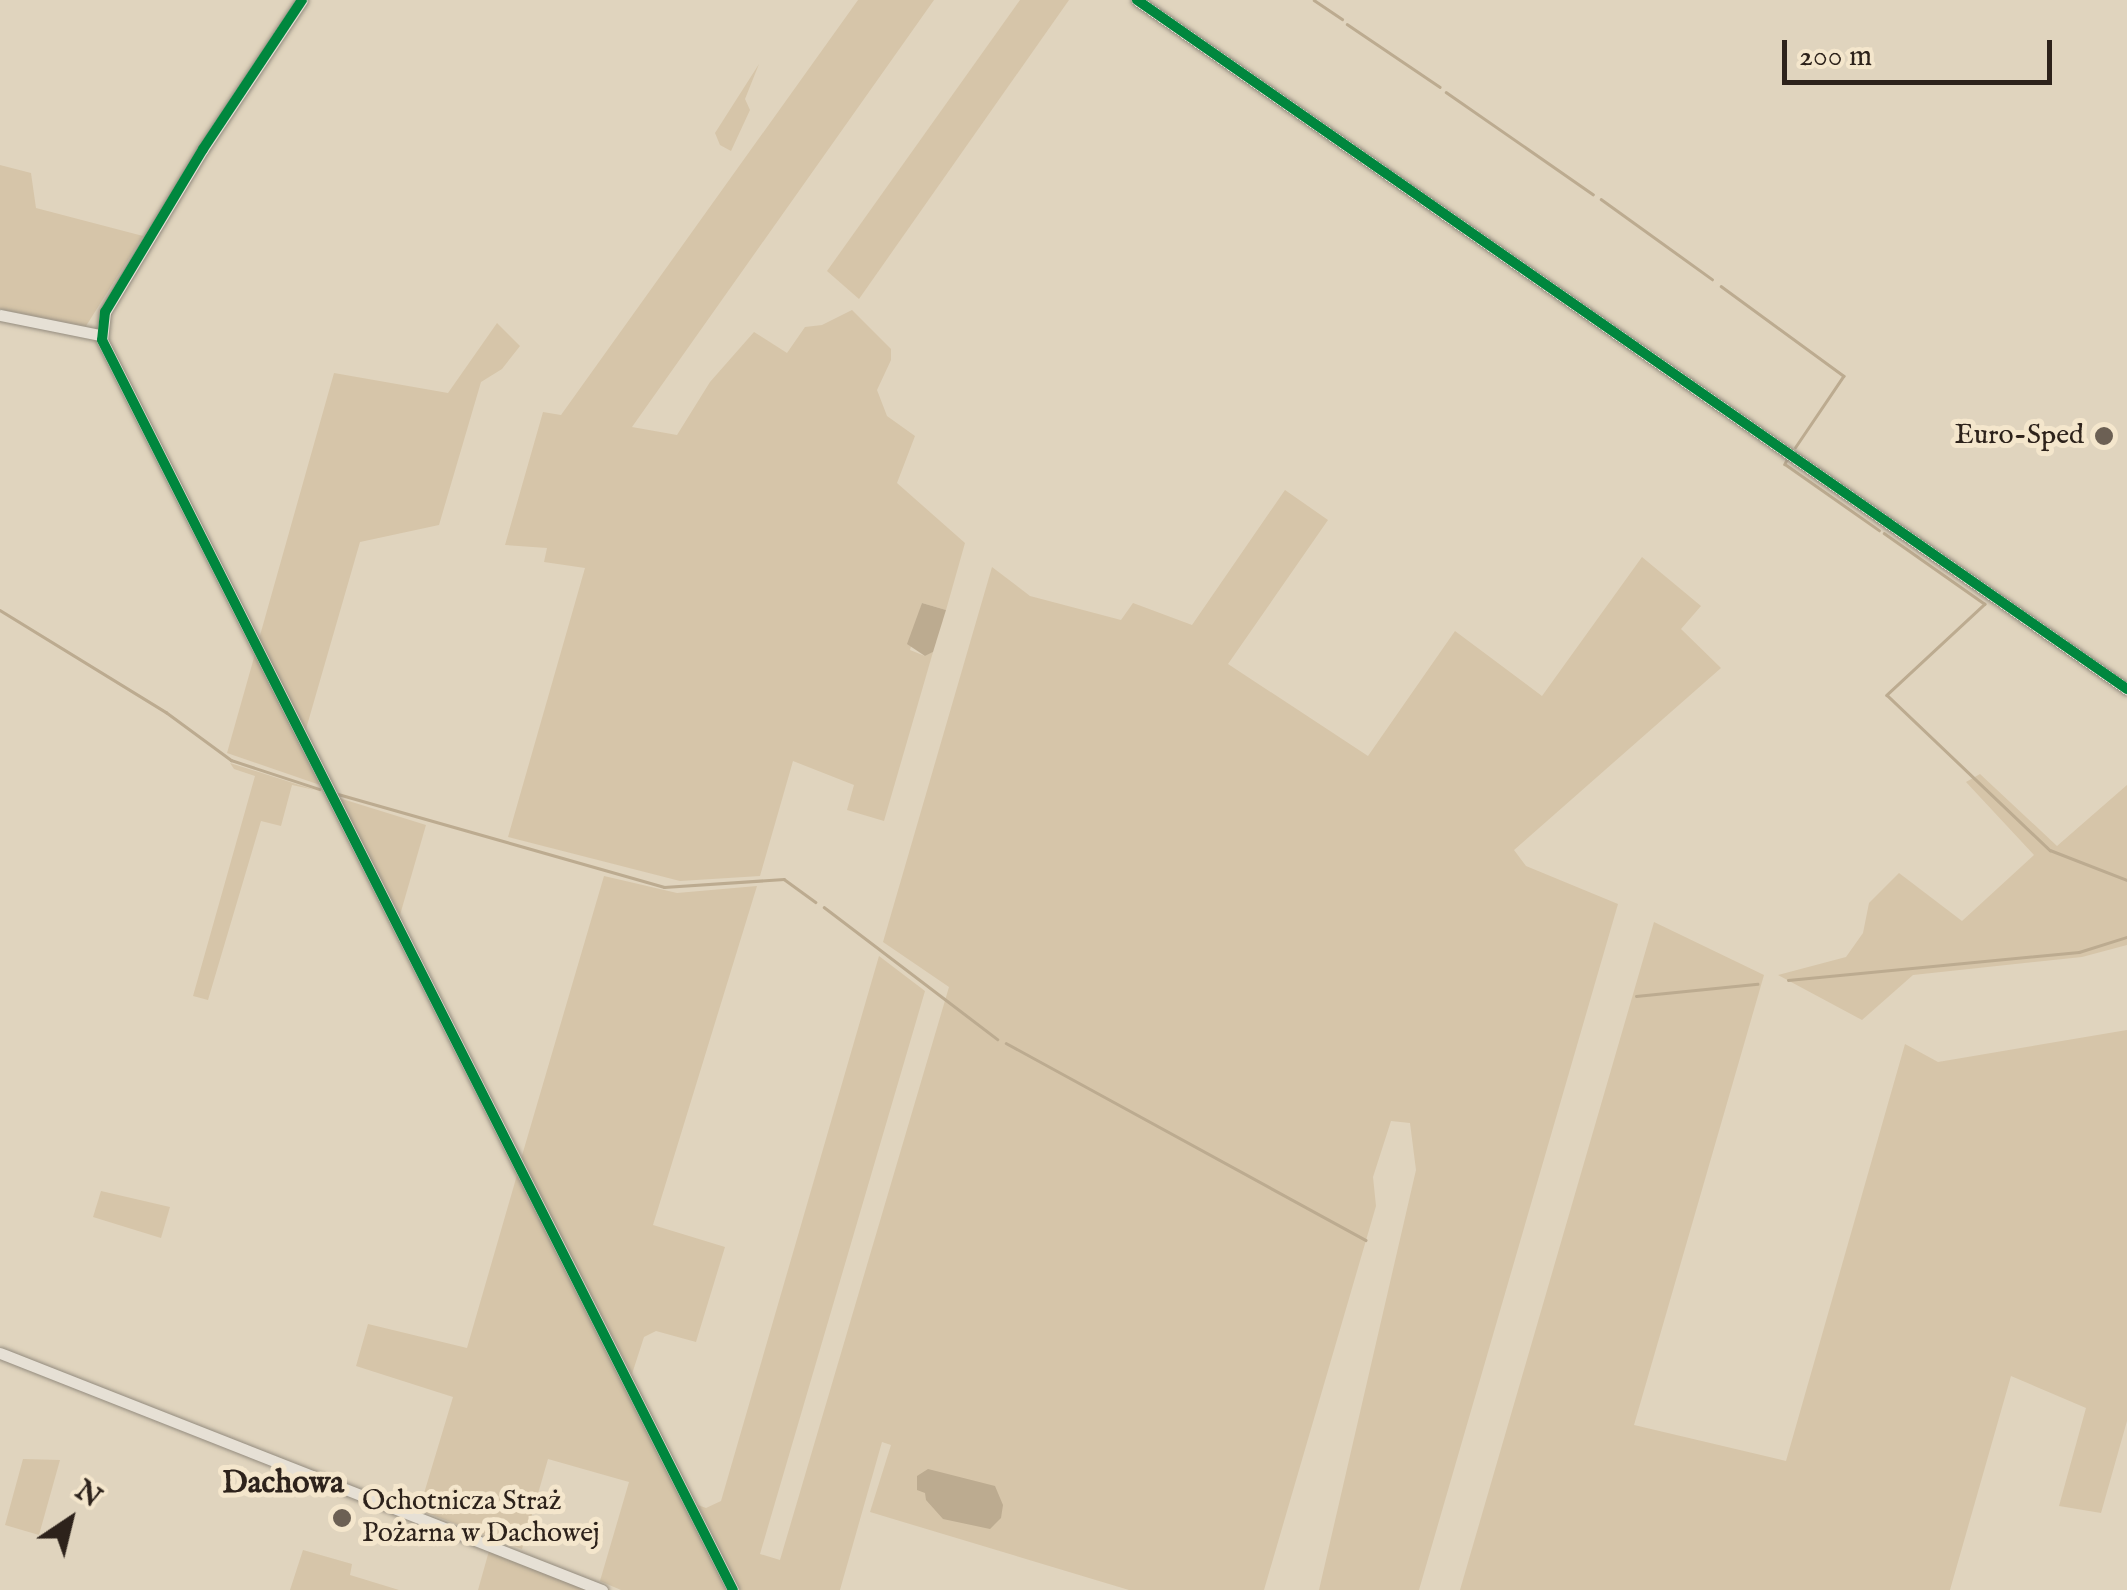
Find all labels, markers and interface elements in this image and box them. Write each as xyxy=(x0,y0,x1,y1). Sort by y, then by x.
scale bar xyxy=(1787,20,2057,82)
text: 200 m xyxy=(1799,38,1872,76)
place label: Euro-Sped xyxy=(1954,419,2084,453)
marker: Euro-Sped xyxy=(2093,425,2115,447)
district label: Dachowa xyxy=(222,1465,344,1503)
north arrow xyxy=(20,1470,120,1570)
text: N xyxy=(68,1474,107,1516)
place label: Ochotnicza Straż Pożarna w Dachowej xyxy=(362,1485,600,1551)
marker: Ochotnicza Straż Pożarna w Dachowej xyxy=(331,1507,353,1529)

